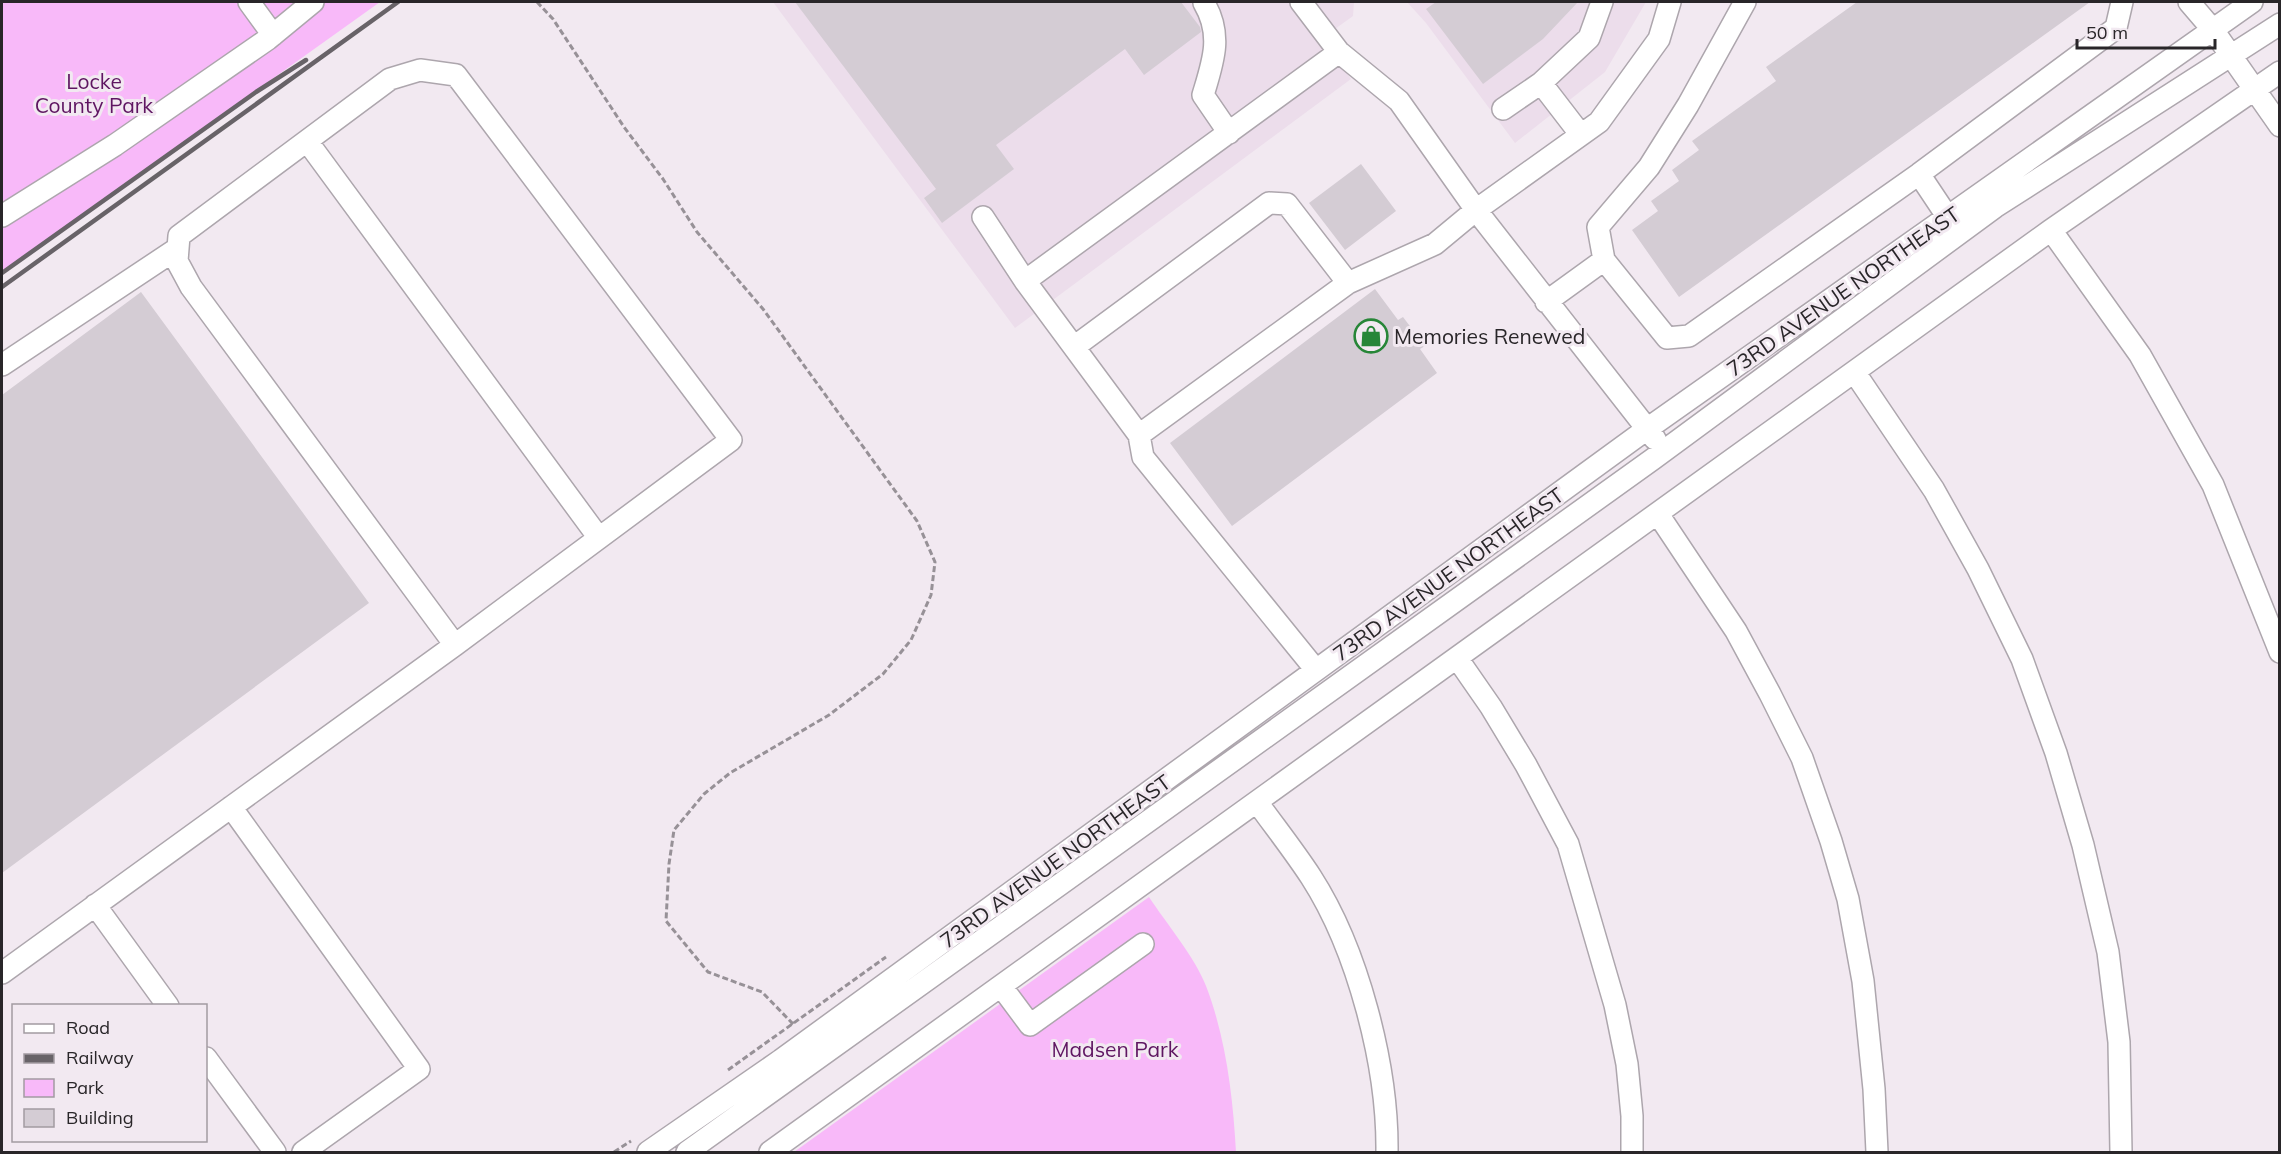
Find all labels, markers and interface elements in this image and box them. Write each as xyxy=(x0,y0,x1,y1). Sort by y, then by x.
scale bar xyxy=(2077,12,2215,50)
text: 50 m xyxy=(2086,21,2128,44)
park label: Locke County Park xyxy=(35,68,153,118)
street label: 73RD AVENUE NORTHEAST xyxy=(1721,200,1965,382)
shop icon: Memories Renewed xyxy=(1353,318,1389,354)
place label: Memories Renewed xyxy=(1394,323,1585,349)
street label: 73RD AVENUE NORTHEAST xyxy=(1328,481,1569,666)
street label: 73RD AVENUE NORTHEAST xyxy=(935,768,1176,953)
legend xyxy=(12,1004,207,1142)
text: Road xyxy=(66,1016,110,1039)
park label: Madsen Park xyxy=(1051,1036,1179,1062)
text: Railway xyxy=(66,1046,134,1069)
text: Park xyxy=(66,1076,105,1099)
text: Building xyxy=(66,1106,134,1129)

